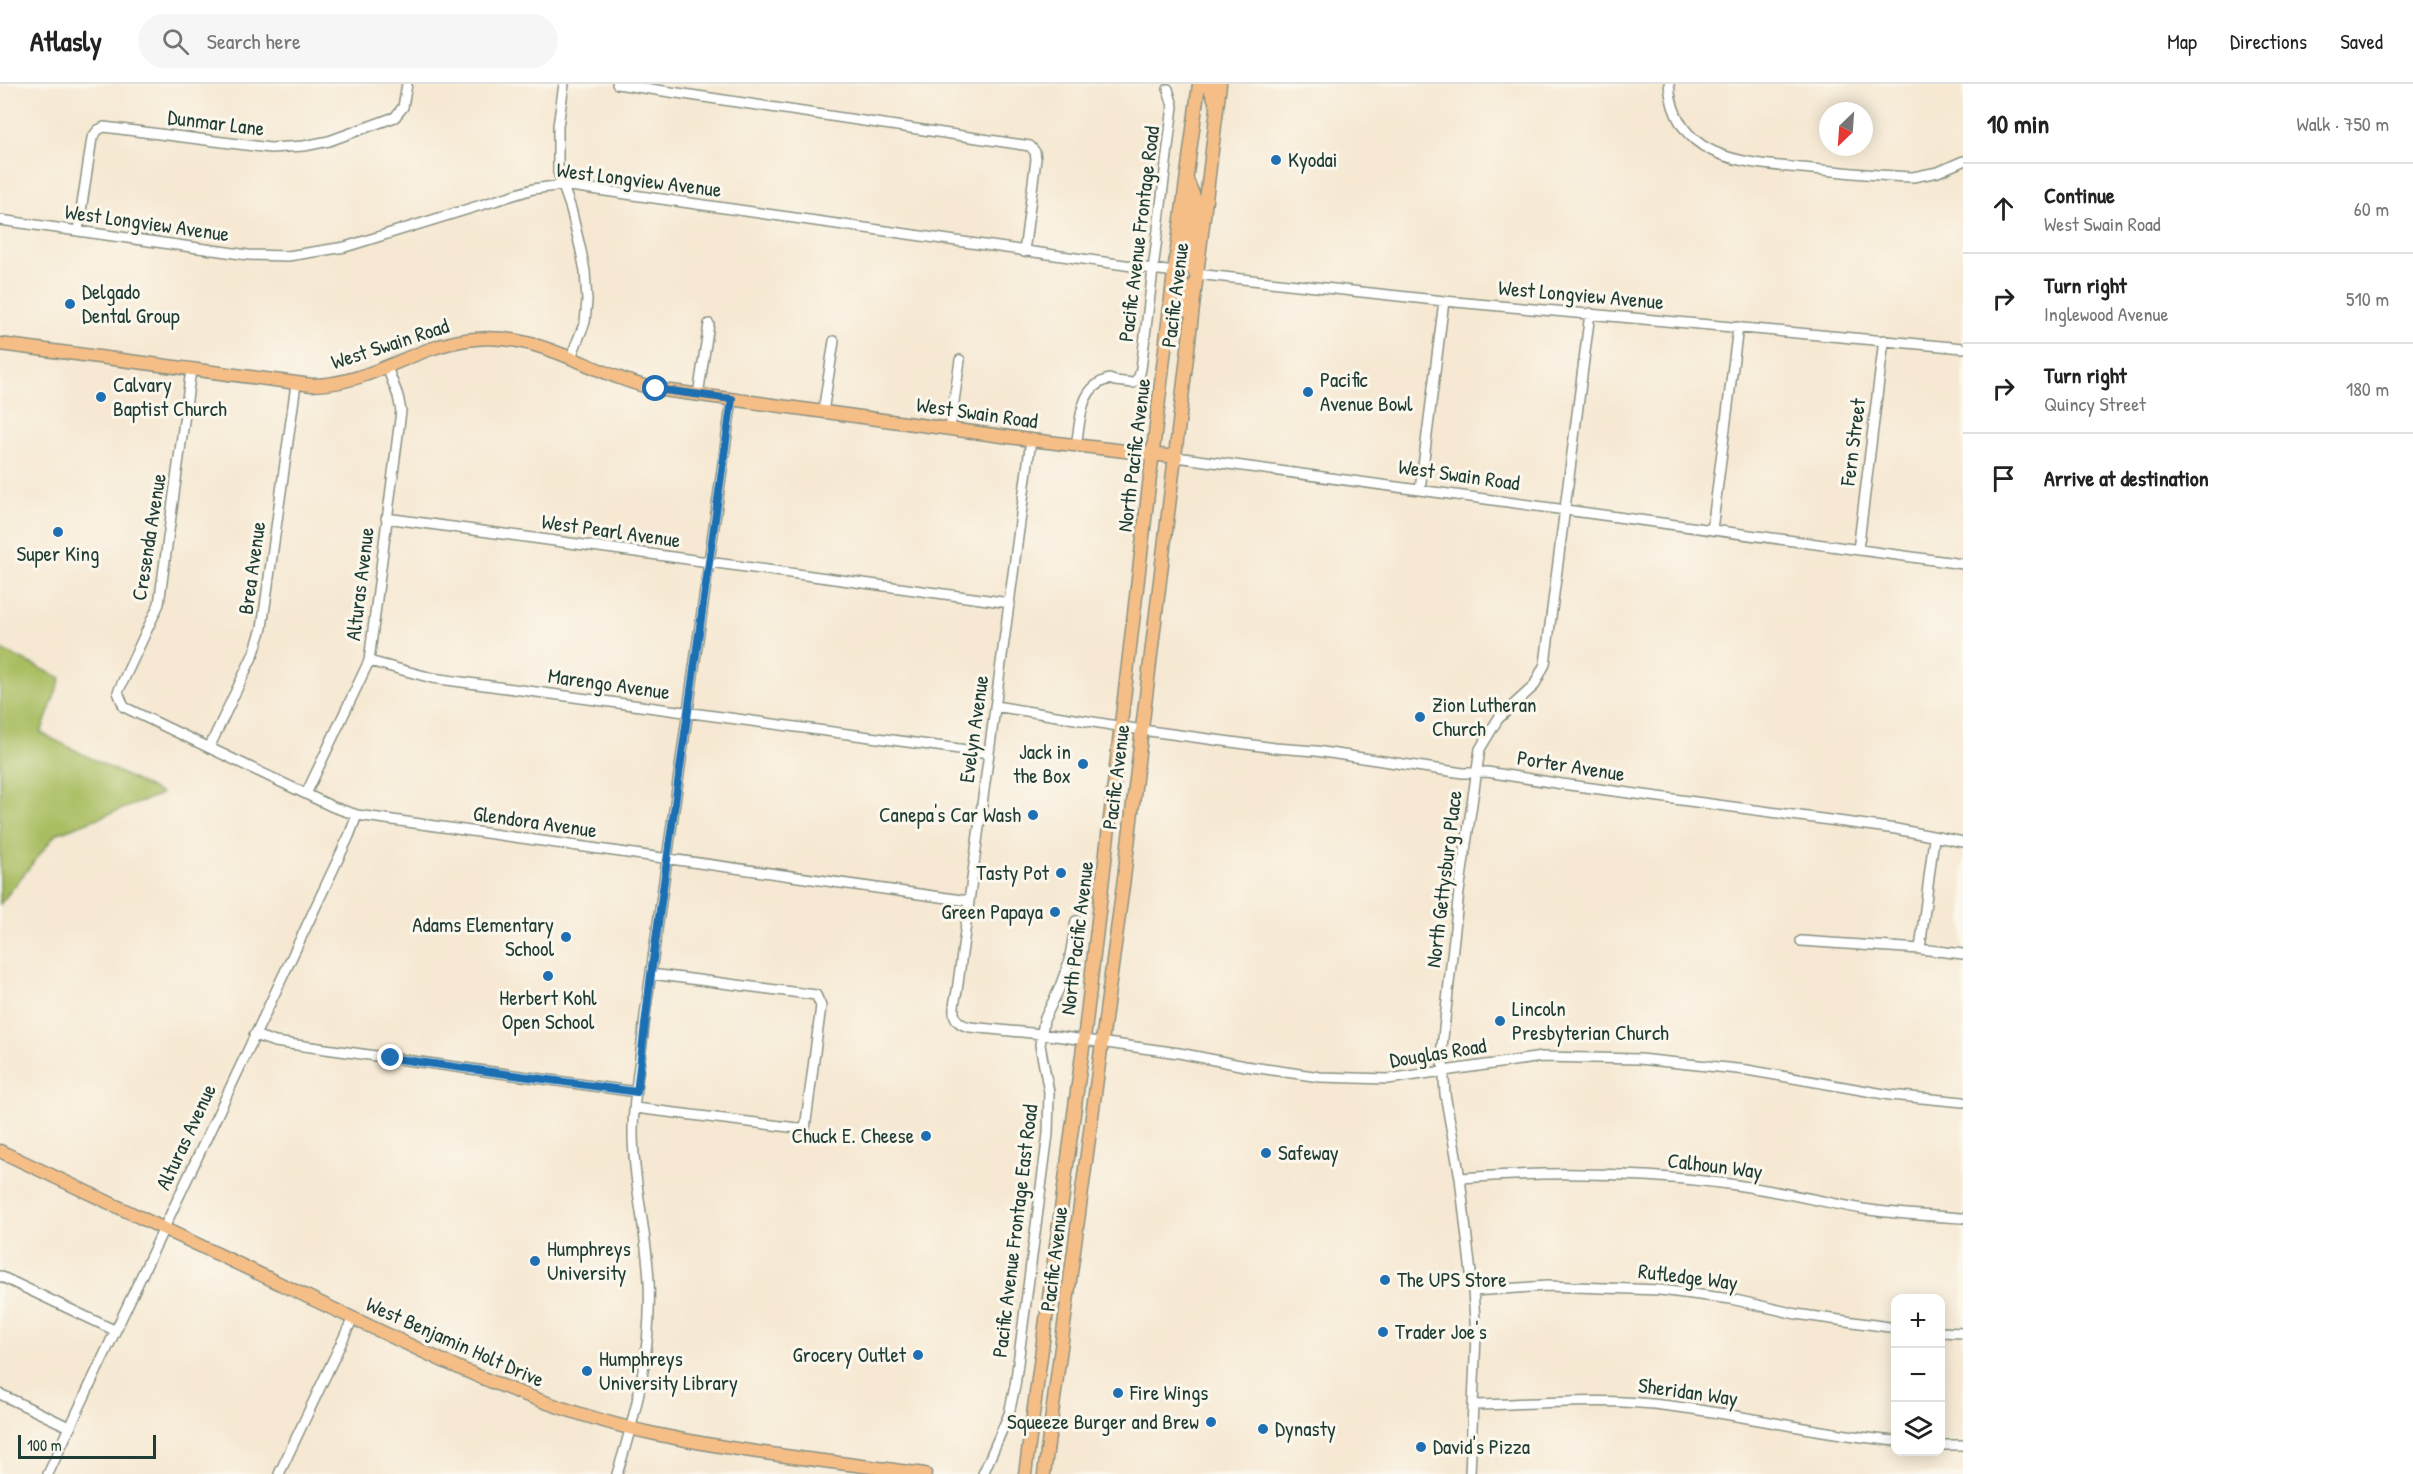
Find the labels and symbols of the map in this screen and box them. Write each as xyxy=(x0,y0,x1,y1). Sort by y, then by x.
street label: Dunmar Lane xyxy=(166,102,266,143)
north arrow xyxy=(1819,102,1873,156)
street label: Pacific Avenue Frontage Road xyxy=(1111,124,1166,343)
place label: Kyodai xyxy=(1288,145,1337,174)
marker: Kyodai xyxy=(1269,153,1283,167)
street label: West Longview Avenue xyxy=(555,155,723,204)
street label: West Longview Avenue xyxy=(63,197,231,248)
street label: Pacific Avenue xyxy=(1154,241,1195,349)
street label: West Longview Avenue xyxy=(1497,273,1665,316)
place label: Delgado Dental Group xyxy=(82,277,180,330)
marker: Delgado Dental Group xyxy=(63,297,77,311)
street label: West Swain Road xyxy=(327,311,453,376)
place label: Pacific Avenue Bowl xyxy=(1320,365,1413,418)
place label: Calvary Baptist Church xyxy=(113,370,227,423)
route start xyxy=(642,375,668,401)
street label: North Pacific Avenue xyxy=(1110,377,1157,533)
marker: Pacific Avenue Bowl xyxy=(1301,385,1315,399)
marker: Calvary Baptist Church xyxy=(94,390,108,404)
street label: West Swain Road xyxy=(914,390,1040,435)
street label: Fern Street xyxy=(1833,396,1872,488)
street label: West Swain Road xyxy=(1396,452,1522,497)
street label: Cresenda Avenue xyxy=(124,471,173,603)
street label: West Pearl Avenue xyxy=(540,506,682,555)
street label: Brea Avenue xyxy=(231,520,272,616)
marker: Super King xyxy=(51,525,65,539)
street label: Alturas Avenue xyxy=(338,526,381,642)
place label: Super King xyxy=(17,539,99,568)
street label: Marengo Avenue xyxy=(546,661,672,706)
street label: Evelyn Avenue xyxy=(952,673,995,784)
place label: Zion Lutheran Church xyxy=(1432,690,1537,743)
marker: Zion Lutheran Church xyxy=(1413,710,1427,724)
street label: Pacific Avenue xyxy=(1095,723,1136,831)
place label: Jack in the Box xyxy=(1013,737,1071,790)
street label: Porter Avenue xyxy=(1515,743,1627,788)
marker: Jack in the Box xyxy=(1076,757,1090,771)
street label: North Gettysburg Place xyxy=(1418,789,1469,969)
street label: Glendora Avenue xyxy=(471,798,599,845)
place label: Canepa's Car Wash xyxy=(879,800,1021,829)
marker: Canepa's Car Wash xyxy=(1026,808,1040,822)
place label: Tasty Pot xyxy=(976,858,1050,887)
street label: North Pacific Avenue xyxy=(1053,860,1100,1016)
marker: Tasty Pot xyxy=(1054,866,1068,880)
place label: Green Papaya xyxy=(941,897,1043,926)
marker: Green Papaya xyxy=(1048,905,1062,919)
place label: Adams Elementary School xyxy=(412,910,554,963)
marker: Adams Elementary School xyxy=(559,930,573,944)
marker: Herbert Kohl Open School xyxy=(541,969,555,983)
place label: Herbert Kohl Open School xyxy=(499,983,597,1036)
place label: Lincoln Presbyterian Church xyxy=(1512,994,1669,1047)
marker: Lincoln Presbyterian Church xyxy=(1493,1014,1507,1028)
street label: Douglas Road xyxy=(1388,1031,1488,1074)
route end xyxy=(377,1044,403,1070)
street label: Alturas Avenue xyxy=(148,1079,223,1195)
street label: Pacific Avenue Frontage East Road xyxy=(985,1103,1044,1359)
place label: Chuck E. Cheese xyxy=(791,1121,914,1150)
marker: Chuck E. Cheese xyxy=(919,1129,933,1143)
place label: Safeway xyxy=(1278,1138,1339,1167)
street label: Calhoun Way xyxy=(1666,1145,1764,1186)
marker: Safeway xyxy=(1259,1146,1273,1160)
street label: Pacific Avenue xyxy=(1033,1205,1074,1313)
place label: Humphreys University xyxy=(547,1234,631,1287)
marker: Humphreys University xyxy=(528,1254,542,1268)
street label: Rutledge Way xyxy=(1637,1256,1740,1297)
place label: The UPS Store xyxy=(1397,1265,1507,1294)
marker: The UPS Store xyxy=(1378,1273,1392,1287)
street label: West Benjamin Holt Drive xyxy=(362,1289,549,1394)
place label: Trader Joe's xyxy=(1395,1317,1487,1346)
marker: Trader Joe's xyxy=(1376,1325,1390,1339)
place label: Grocery Outlet xyxy=(793,1340,907,1369)
place label: Humphreys University Library xyxy=(599,1344,738,1397)
marker: Grocery Outlet xyxy=(911,1348,925,1362)
marker: Humphreys University Library xyxy=(580,1364,594,1378)
street label: Sheridan Way xyxy=(1636,1370,1740,1413)
place label: Fire Wings xyxy=(1129,1378,1208,1407)
marker: Fire Wings xyxy=(1111,1386,1125,1400)
place label: Squeeze Burger and Brew xyxy=(1007,1407,1199,1436)
place label: Dynasty xyxy=(1275,1414,1336,1443)
marker: Squeeze Burger and Brew xyxy=(1204,1415,1218,1429)
marker: Dynasty xyxy=(1256,1422,1270,1436)
scale bar xyxy=(18,1432,156,1460)
place label: David's Pizza xyxy=(1433,1432,1530,1461)
marker: David's Pizza xyxy=(1414,1440,1428,1454)

